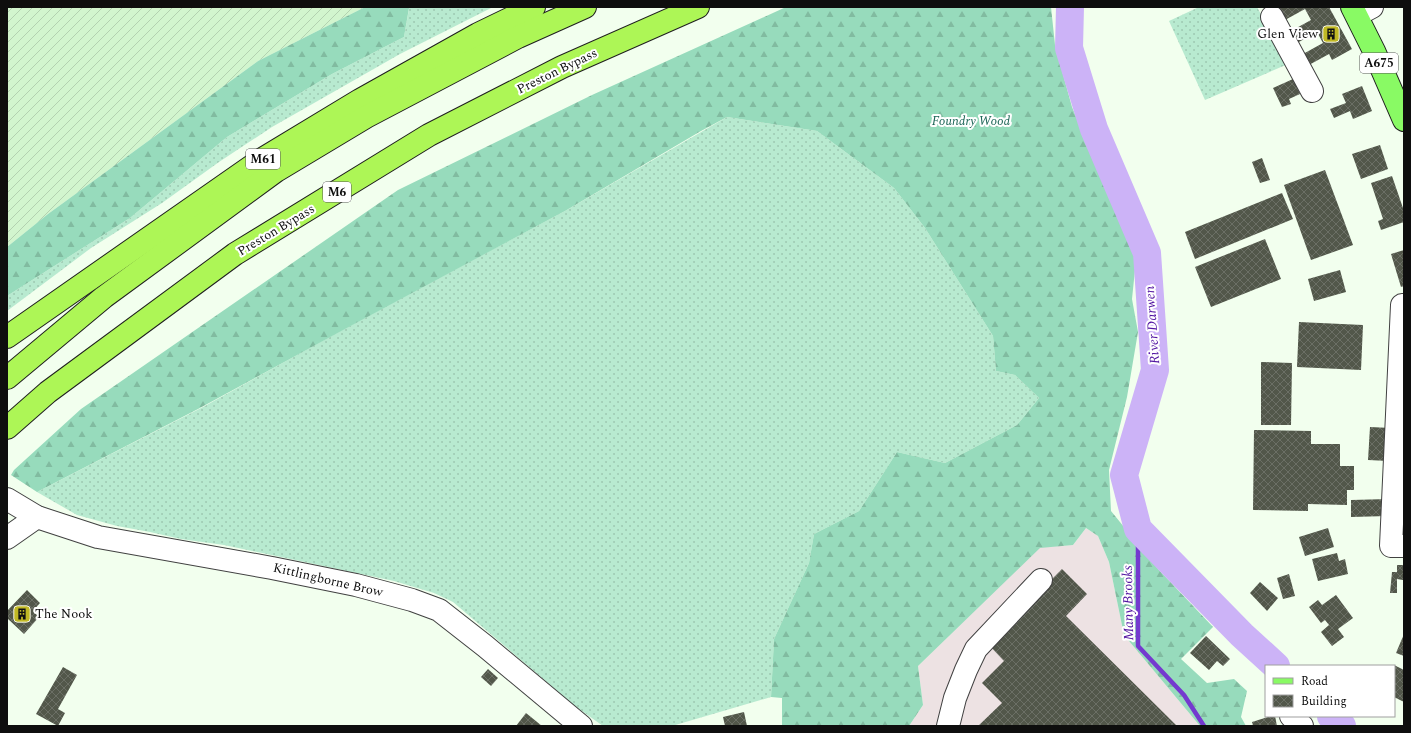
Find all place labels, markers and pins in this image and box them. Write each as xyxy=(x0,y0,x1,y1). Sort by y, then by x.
place label: Glen View xyxy=(1257,24,1319,44)
building icon: Glen View xyxy=(1321,24,1341,44)
building icon: The Nook xyxy=(12,604,32,624)
place label: The Nook xyxy=(35,604,93,624)

